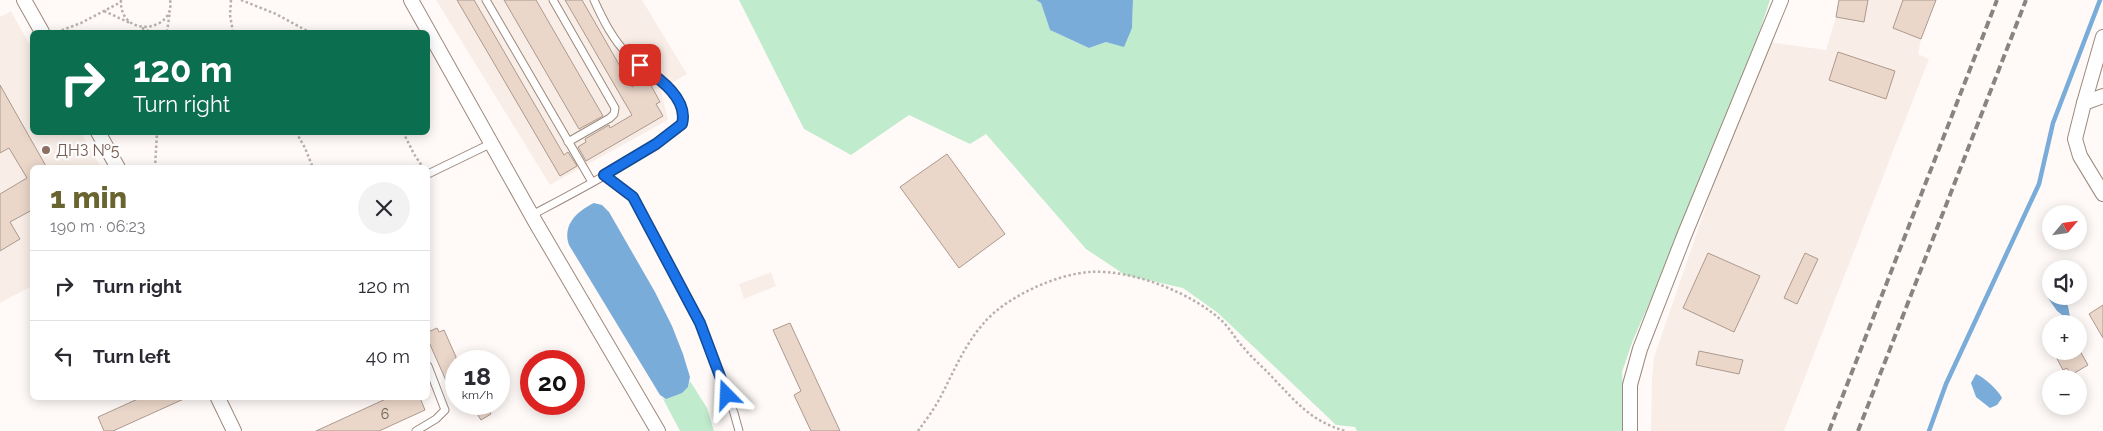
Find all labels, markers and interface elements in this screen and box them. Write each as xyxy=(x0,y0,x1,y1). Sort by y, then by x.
pin xyxy=(619,44,661,86)
text: 120 m xyxy=(133,49,233,90)
icon: right xyxy=(50,50,115,115)
icon: arrive xyxy=(626,51,654,79)
text: Turn right xyxy=(133,91,230,117)
place label: ДНЗ №5 xyxy=(56,141,120,160)
marker: ДНЗ №5 xyxy=(40,144,52,156)
text: 1 min xyxy=(50,180,127,215)
button: close xyxy=(358,182,410,234)
north arrow xyxy=(2042,205,2088,250)
map controls xyxy=(2042,205,2087,415)
text: 190 m · 06:23 xyxy=(50,217,145,236)
button: sound xyxy=(2042,260,2087,305)
icon: right xyxy=(50,272,78,300)
text: Turn right xyxy=(93,275,182,297)
text: 120 m xyxy=(358,275,410,297)
button: + xyxy=(2042,315,2087,360)
icon: left xyxy=(50,342,78,370)
text: Turn left xyxy=(93,345,170,367)
text: 40 m xyxy=(366,345,410,367)
speed limit sign: 20 xyxy=(520,350,585,415)
text: 18 xyxy=(464,361,491,391)
position arrow xyxy=(700,368,752,420)
button: − xyxy=(2042,370,2087,415)
text: km/h xyxy=(462,388,493,402)
house number: 6 xyxy=(381,406,389,422)

